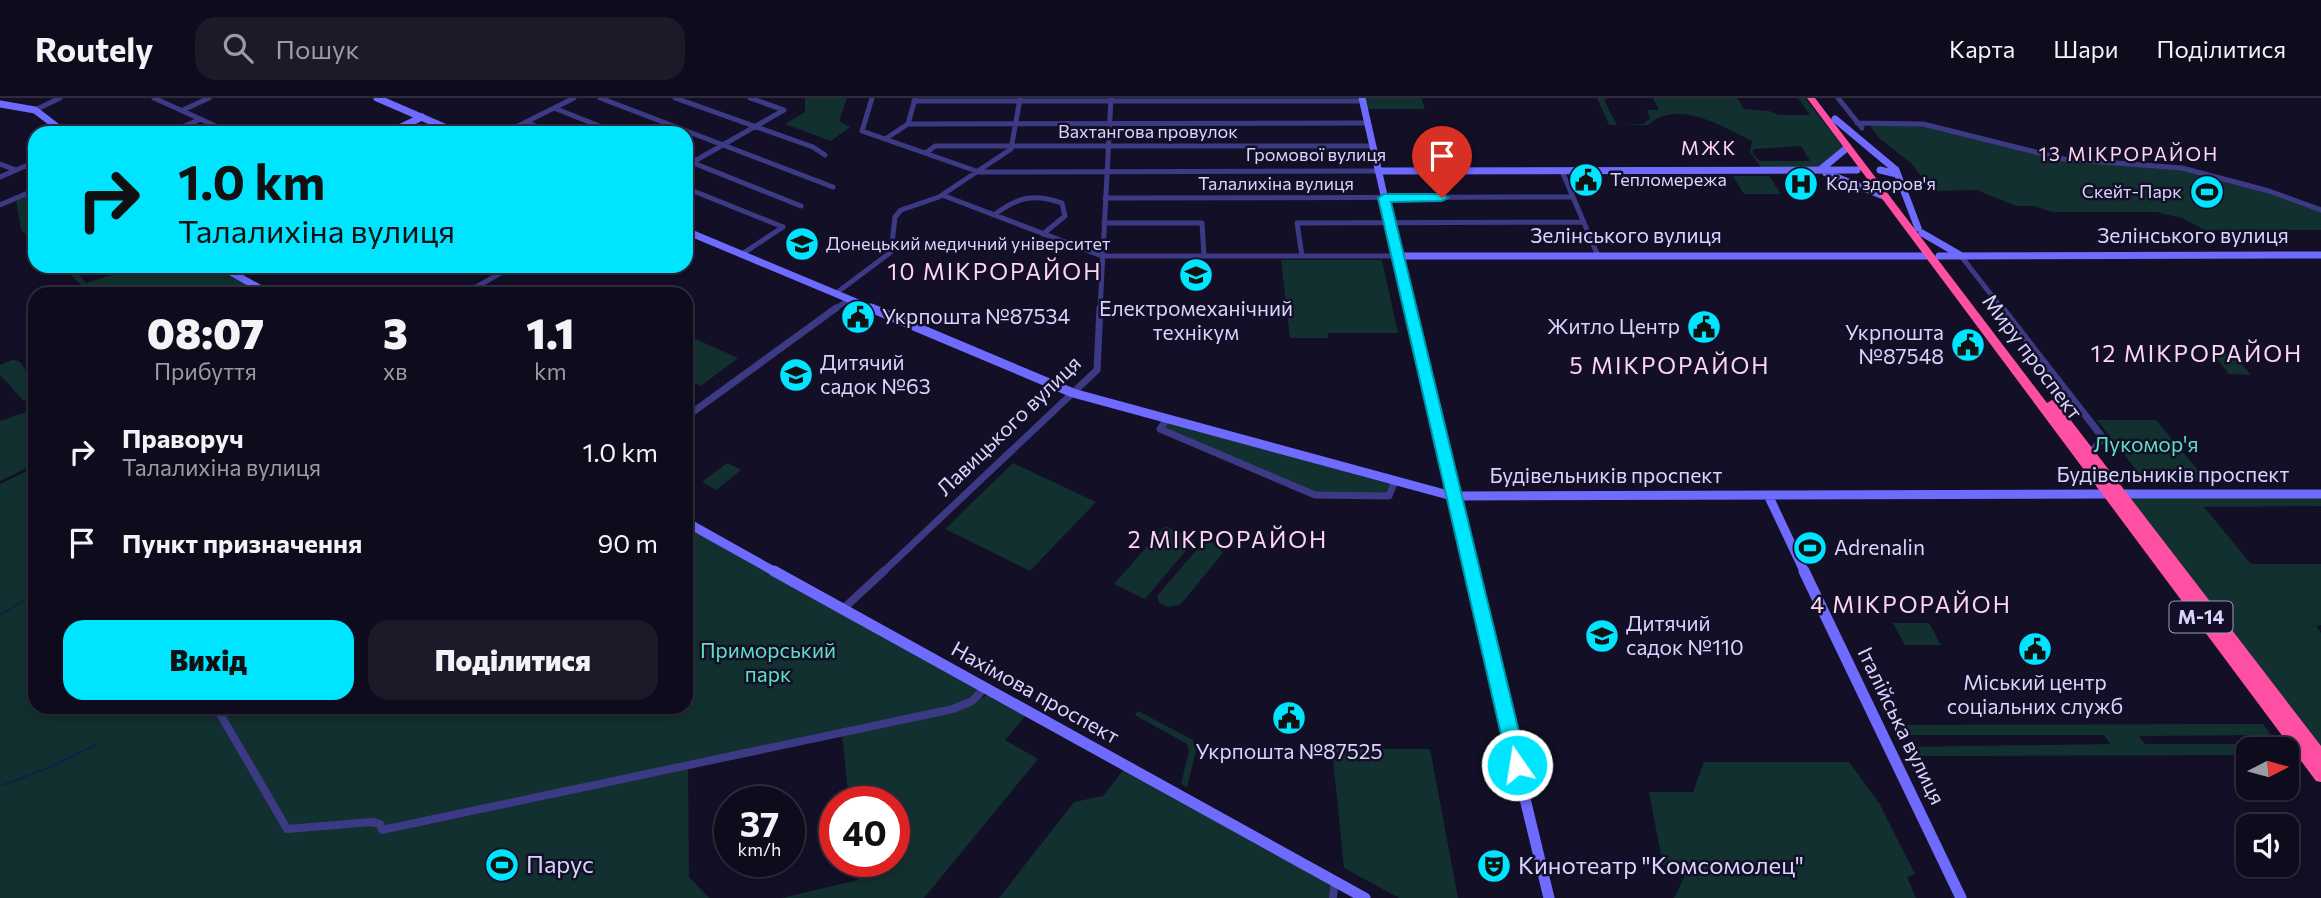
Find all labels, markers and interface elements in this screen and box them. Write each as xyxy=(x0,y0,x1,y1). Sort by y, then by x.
search box xyxy=(195,17,685,80)
text: Routely xyxy=(35,28,153,69)
icon: search xyxy=(219,29,257,67)
text: Пошук xyxy=(275,33,359,64)
text: Карта xyxy=(1949,34,2015,63)
text: Шари xyxy=(2053,34,2119,63)
text: Поділитися xyxy=(2157,34,2286,63)
street label: Вахтангова провулок xyxy=(1058,120,1238,142)
pin xyxy=(1412,126,1472,198)
district label: МЖК xyxy=(1681,136,1737,159)
icon: arrive xyxy=(1423,137,1461,175)
district label: 13 МІКРОРАЙОН xyxy=(2039,142,2219,165)
street label: Громової вулиця xyxy=(1246,143,1386,165)
text: 1.0 km xyxy=(178,150,325,210)
icon: right xyxy=(63,154,154,245)
public building icon: Тепломережа xyxy=(1567,161,1605,199)
hospital icon: Код здоров'я xyxy=(1782,165,1820,203)
place label: Тепломережа xyxy=(1610,168,1727,190)
street label: Талалихіна вулиця xyxy=(1198,172,1354,194)
place label: Код здоров'я xyxy=(1826,172,1936,194)
sports icon: Скейт-Парк xyxy=(2188,173,2226,211)
place label: Скейт-Парк xyxy=(2082,180,2182,202)
text: Талалихіна вулиця xyxy=(178,210,455,250)
street label: Зелінського вулиця xyxy=(1530,222,1722,247)
street label: Зелінського вулиця xyxy=(2097,222,2289,247)
school or university icon: Донецький медичний університет xyxy=(783,225,821,263)
place label: Донецький медичний університет xyxy=(826,232,1111,254)
school or university icon: Електромеханічний технікум xyxy=(1177,256,1215,294)
district label: 10 МІКРОРАЙОН xyxy=(888,257,1102,285)
street label: Миру проспект xyxy=(1978,289,2088,424)
place label: Електромеханічний технікум xyxy=(1099,295,1293,344)
public building icon: Укрпошта №87534 xyxy=(839,298,877,336)
place label: Укрпошта №87534 xyxy=(882,303,1070,328)
text: 08:07 xyxy=(147,306,264,358)
text: 3 xyxy=(383,306,408,358)
text: 1.1 xyxy=(526,306,574,358)
public building icon: Житло Центр xyxy=(1685,308,1723,346)
place label: Житло Центр xyxy=(1547,313,1680,338)
place label: Укрпошта №87548 xyxy=(1845,319,1944,368)
public building icon: Укрпошта №87548 xyxy=(1949,326,1987,364)
district label: 12 МІКРОРАЙОН xyxy=(2091,339,2303,367)
place label: Дитячий садок №63 xyxy=(820,349,931,398)
street label: Лавицького вулиця xyxy=(931,350,1085,500)
district label: 5 МІКРОРАЙОН xyxy=(1569,351,1771,379)
school or university icon: Дитячий садок №63 xyxy=(777,356,815,394)
text: Прибуття xyxy=(154,357,257,385)
text: хв xyxy=(383,357,407,385)
text: km xyxy=(534,357,567,385)
text: Праворуч xyxy=(122,422,244,453)
park label: Лукомор'я xyxy=(2094,431,2198,456)
icon: right xyxy=(63,433,101,471)
text: 1.0 km xyxy=(582,436,658,467)
text: Талалихіна вулиця xyxy=(122,453,321,481)
street label: Будівельників проспект xyxy=(2057,461,2290,486)
street label: Будівельників проспект xyxy=(1490,462,1723,487)
icon: arrive xyxy=(63,524,101,562)
district label: 2 МІКРОРАЙОН xyxy=(1128,525,1328,553)
text: Пункт призначення xyxy=(122,527,362,558)
text: 90 m xyxy=(598,527,658,558)
sports icon: Adrenalin xyxy=(1791,529,1829,567)
place label: Adrenalin xyxy=(1834,534,1925,559)
district label: 4 МІКРОРАЙОН xyxy=(1810,590,2012,618)
road number: М-14 xyxy=(2170,602,2232,632)
place label: Дитячий садок №110 xyxy=(1626,610,1744,659)
school or university icon: Дитячий садок №110 xyxy=(1583,617,1621,655)
button: Вихід xyxy=(63,620,354,700)
button: Поділитися xyxy=(368,620,658,700)
public building icon: Міський центр соціальних служб xyxy=(2016,630,2054,668)
street label: Нахімова проспект xyxy=(947,635,1124,748)
park label: Приморський парк xyxy=(700,637,836,686)
street label: Італійська вулиця xyxy=(1853,642,1951,808)
place label: Міський центр соціальних служб xyxy=(1947,669,2123,718)
public building icon: Укрпошта №87525 xyxy=(1270,699,1308,737)
position arrow xyxy=(1480,728,1554,802)
north arrow xyxy=(2236,737,2300,800)
map controls xyxy=(2236,737,2299,877)
place label: Укрпошта №87525 xyxy=(1195,738,1383,763)
speed limit sign: 40 xyxy=(819,786,910,877)
text: 37 xyxy=(740,801,779,844)
button: sound xyxy=(2236,814,2299,877)
text: km/h xyxy=(738,838,781,860)
sports icon: Парус xyxy=(483,846,521,884)
theatre icon: Кинотеатр "Комсомолец" xyxy=(1475,847,1513,885)
place label: Парус xyxy=(526,849,594,878)
place label: Кинотеатр "Комсомолец" xyxy=(1518,850,1804,879)

